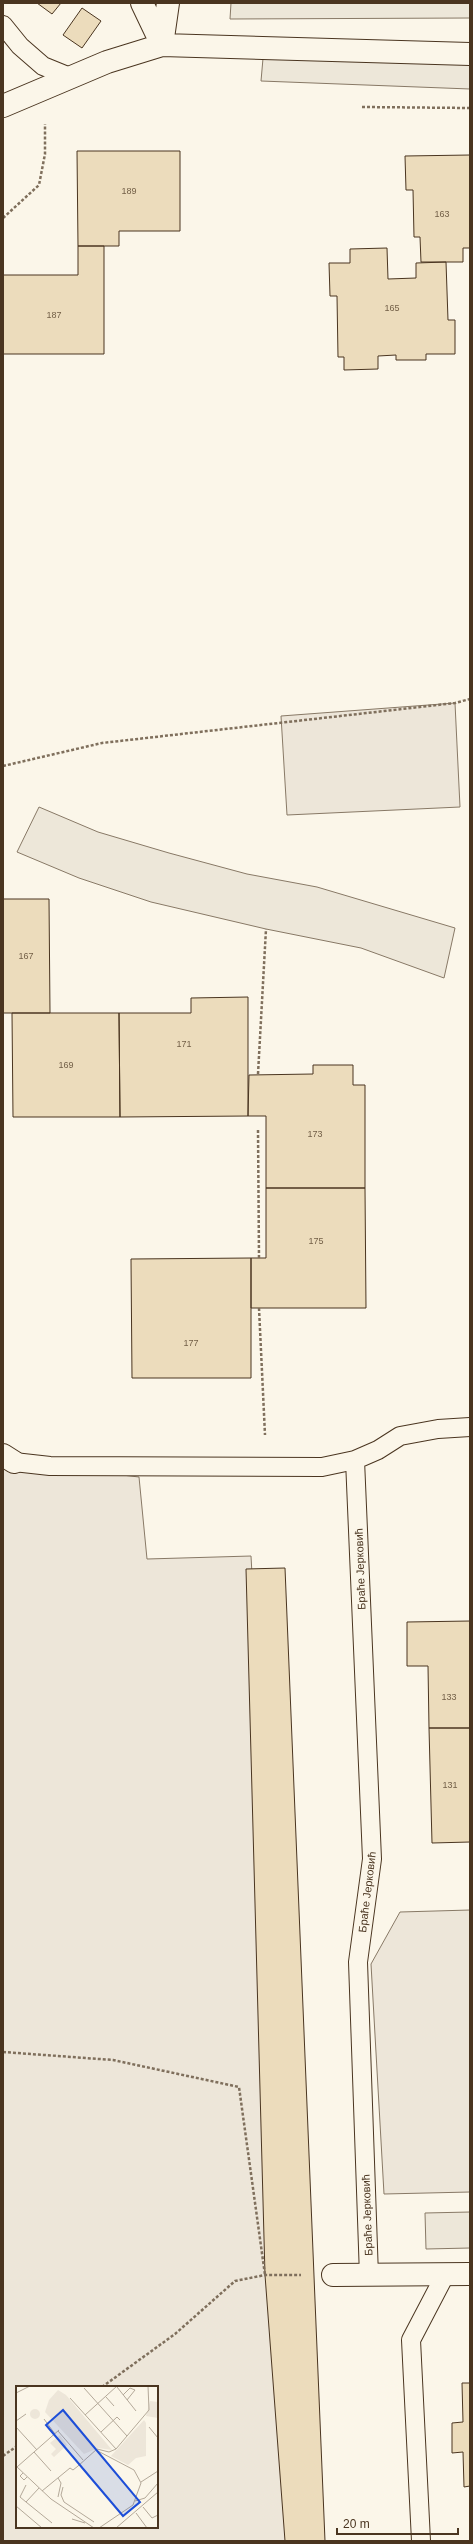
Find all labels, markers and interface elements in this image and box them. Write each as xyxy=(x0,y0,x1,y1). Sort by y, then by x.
house number: 189 xyxy=(121,186,137,196)
house number: 163 xyxy=(434,209,450,219)
house number: 165 xyxy=(384,303,400,313)
house number: 187 xyxy=(46,310,62,320)
house number: 167 xyxy=(18,951,34,961)
house number: 171 xyxy=(176,1039,192,1049)
house number: 169 xyxy=(58,1060,74,1070)
house number: 173 xyxy=(307,1129,323,1139)
house number: 175 xyxy=(308,1236,324,1246)
house number: 177 xyxy=(183,1338,199,1348)
street label: Браће Јерковић xyxy=(353,1528,367,1610)
house number: 133 xyxy=(441,1692,457,1702)
house number: 131 xyxy=(442,1780,458,1790)
street label: Браће Јерковић xyxy=(356,1851,378,1933)
street label: Браће Јерковић xyxy=(360,2174,374,2256)
inset map xyxy=(16,2386,158,2528)
scale bar xyxy=(337,2510,458,2536)
text: 20 m xyxy=(343,2517,370,2531)

